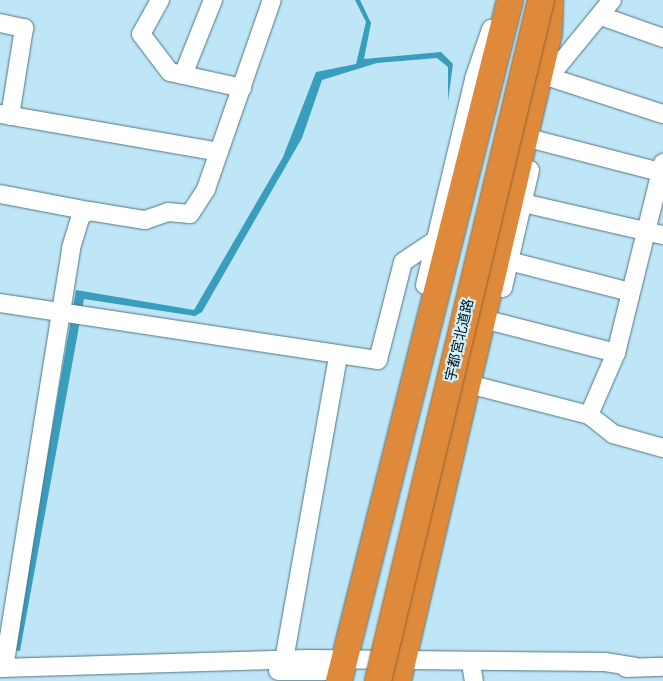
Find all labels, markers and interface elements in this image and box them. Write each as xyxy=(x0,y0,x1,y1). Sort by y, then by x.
street label: 宇都宮北道路 xyxy=(441,297,477,383)

